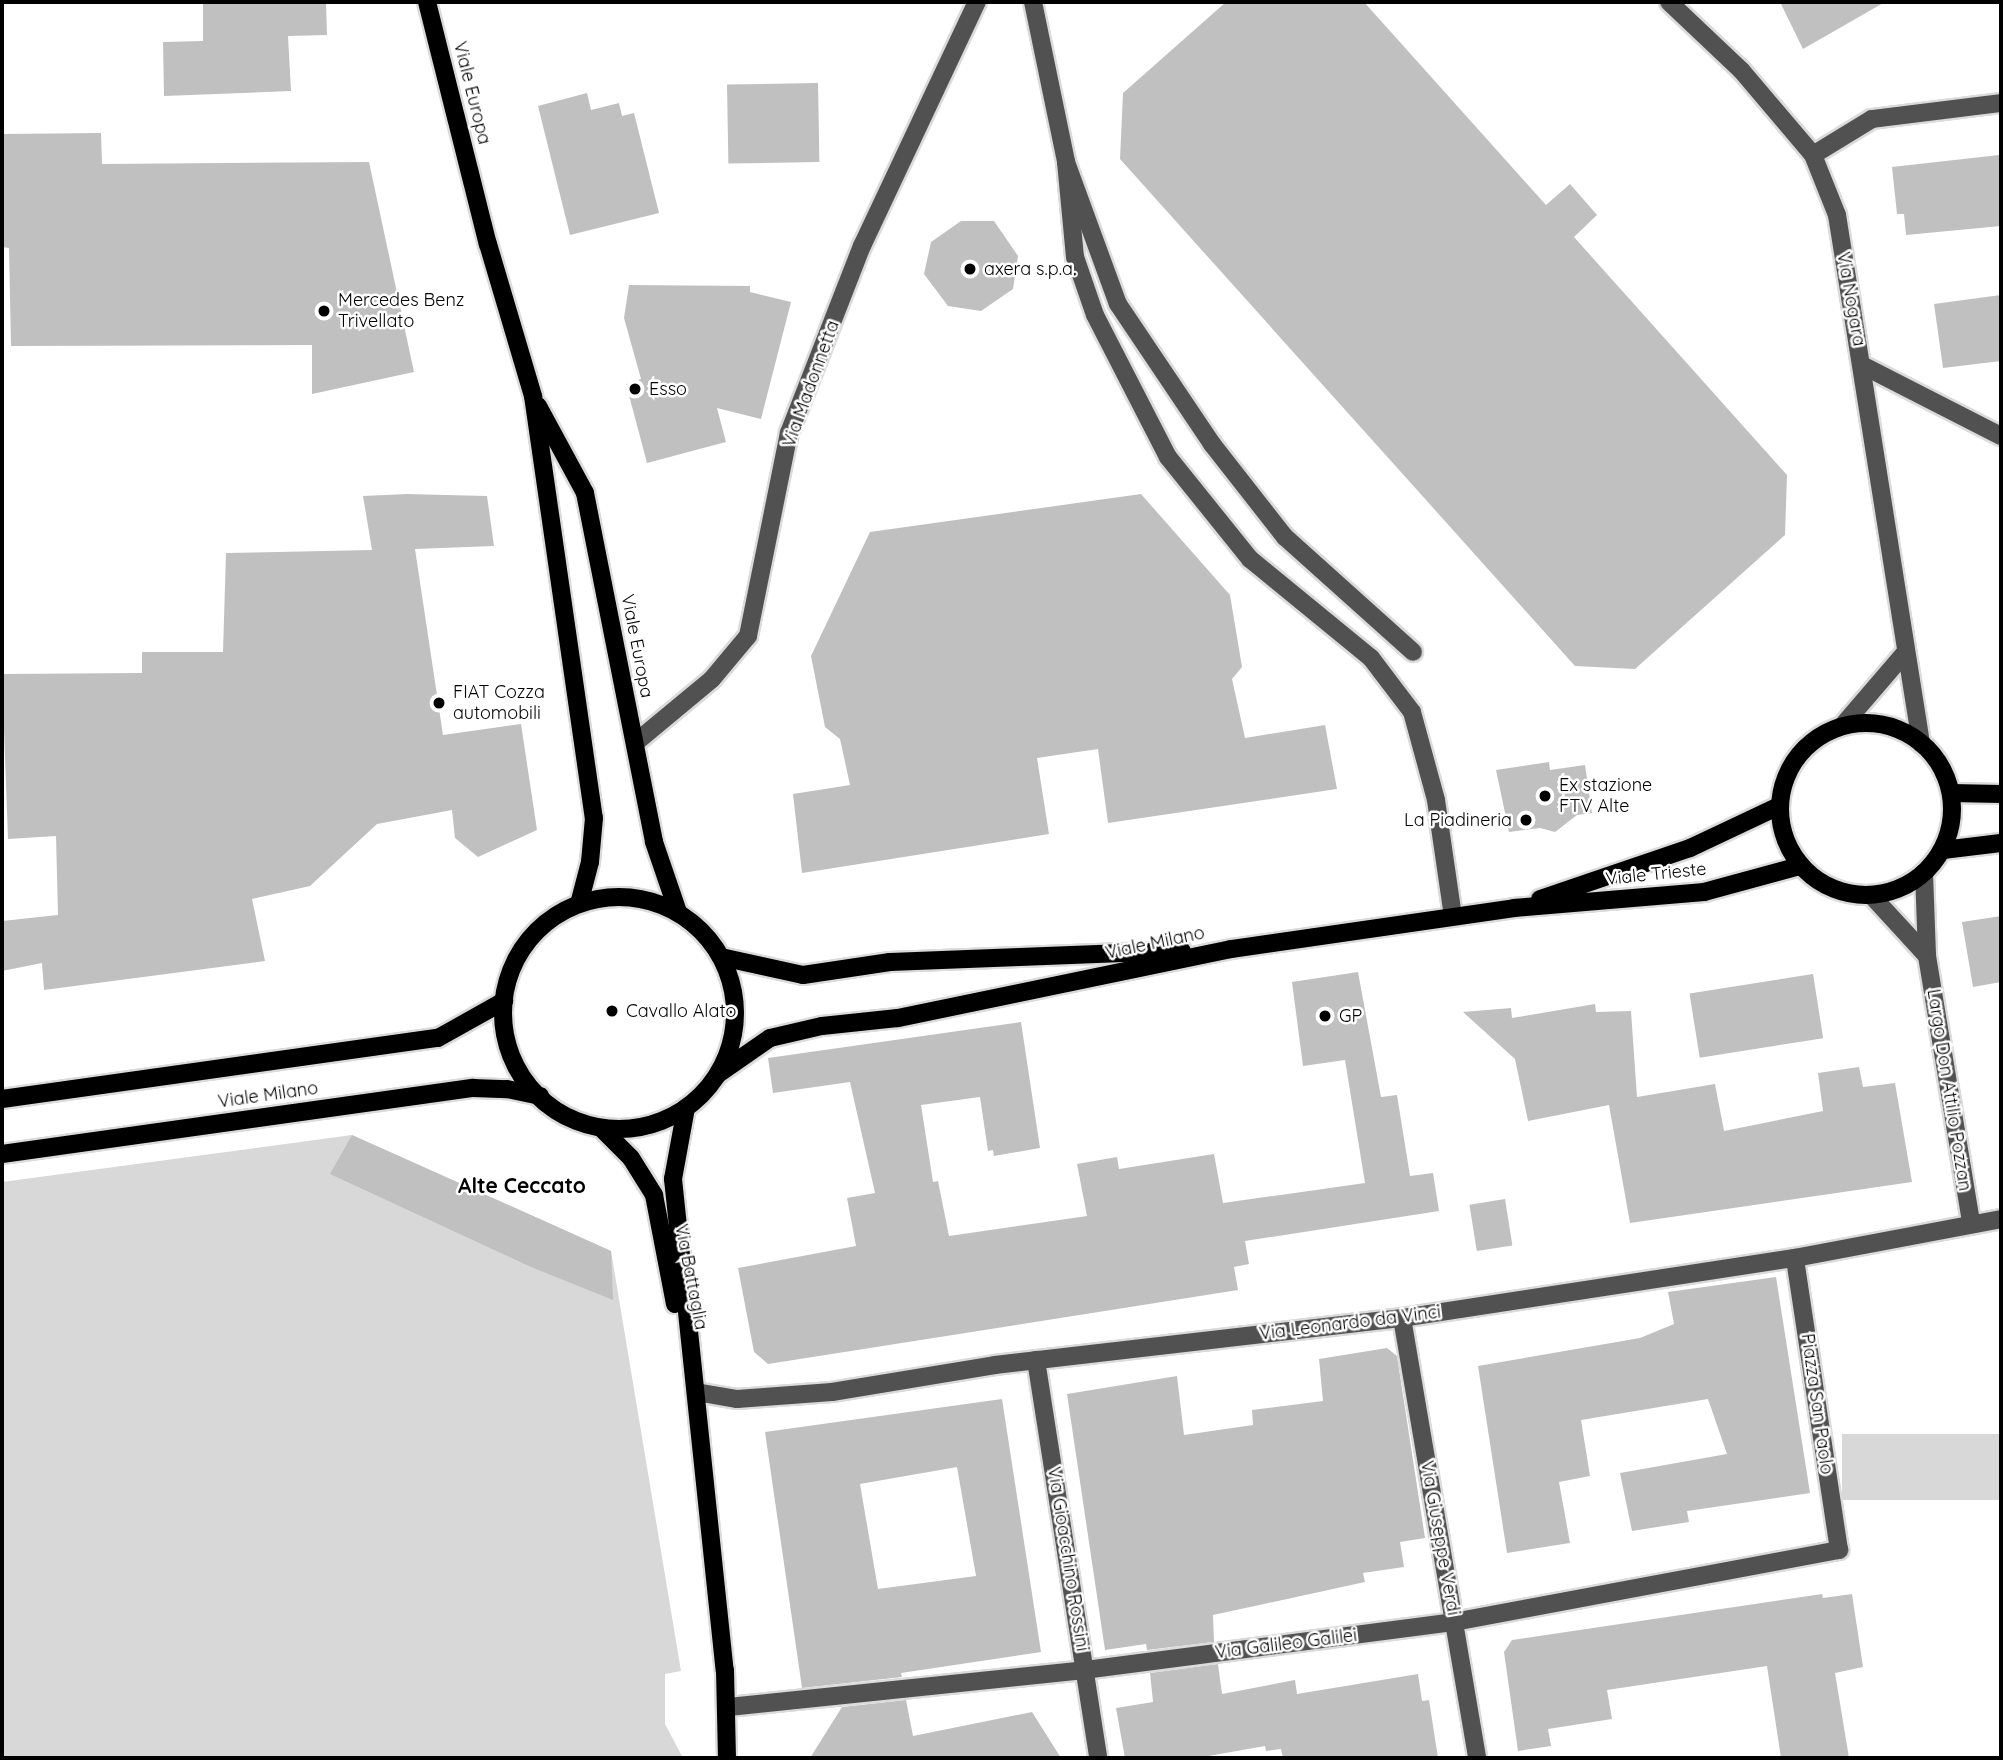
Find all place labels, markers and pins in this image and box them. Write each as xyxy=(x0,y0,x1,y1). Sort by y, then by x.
place label: axera s.p.a. xyxy=(984,258,1076,280)
marker: axera s.p.a. xyxy=(962,261,978,277)
place label: Mercedes Benz Trivellato xyxy=(338,290,464,332)
marker: Mercedes Benz Trivellato xyxy=(316,303,332,319)
place label: Esso xyxy=(649,378,687,400)
marker: Esso xyxy=(627,381,643,397)
place label: FIAT Cozza automobili xyxy=(453,682,545,724)
marker: FIAT Cozza automobili xyxy=(431,695,447,711)
place label: Ex stazione FTV Alte xyxy=(1559,775,1652,818)
marker: Ex stazione FTV Alte xyxy=(1537,788,1553,804)
place label: La Piadineria xyxy=(1404,809,1512,831)
marker: La Piadineria xyxy=(1518,812,1534,828)
place label: Cavallo Alato xyxy=(626,1000,736,1022)
marker: Cavallo Alato xyxy=(604,1003,620,1019)
place label: GP xyxy=(1339,1005,1362,1027)
marker: GP xyxy=(1317,1008,1333,1024)

